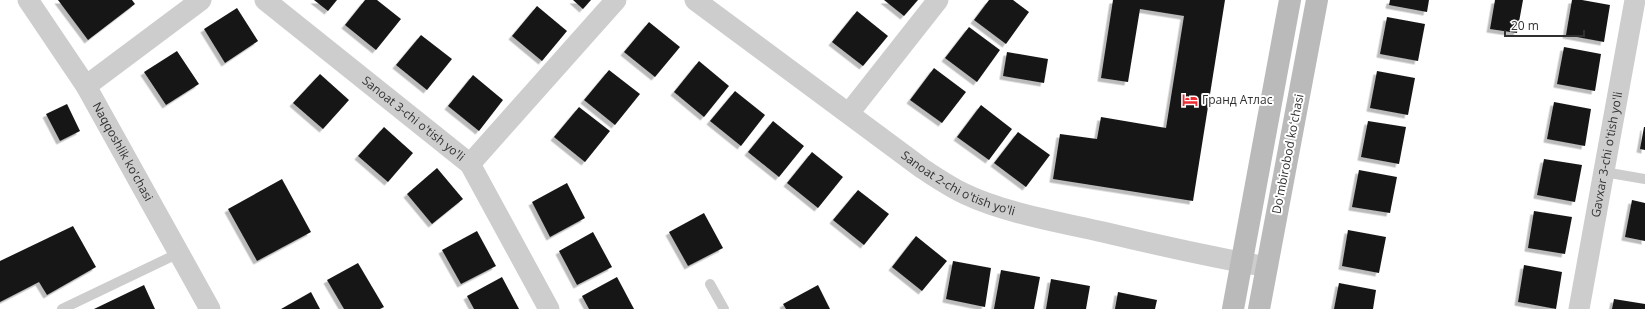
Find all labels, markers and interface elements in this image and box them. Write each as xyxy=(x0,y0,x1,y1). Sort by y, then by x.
scale bar xyxy=(1505,12,1584,38)
text: 20 m xyxy=(1511,17,1539,34)
street label: Sanoat 3-chi o'tish yo'li xyxy=(359,72,469,165)
street label: Gavxar 3-chi o'tish yo'li xyxy=(1587,90,1626,219)
hotel icon: Гранд Атлас xyxy=(1181,91,1199,109)
place label: Гранд Атлас xyxy=(1202,91,1273,108)
street label: Doʻmbirobod koʻchasi xyxy=(1268,92,1307,215)
street label: Naqqoshlik ko'chasi xyxy=(89,99,157,204)
street label: Sanoat 2-chi o'tish yo'li xyxy=(898,147,1017,219)

